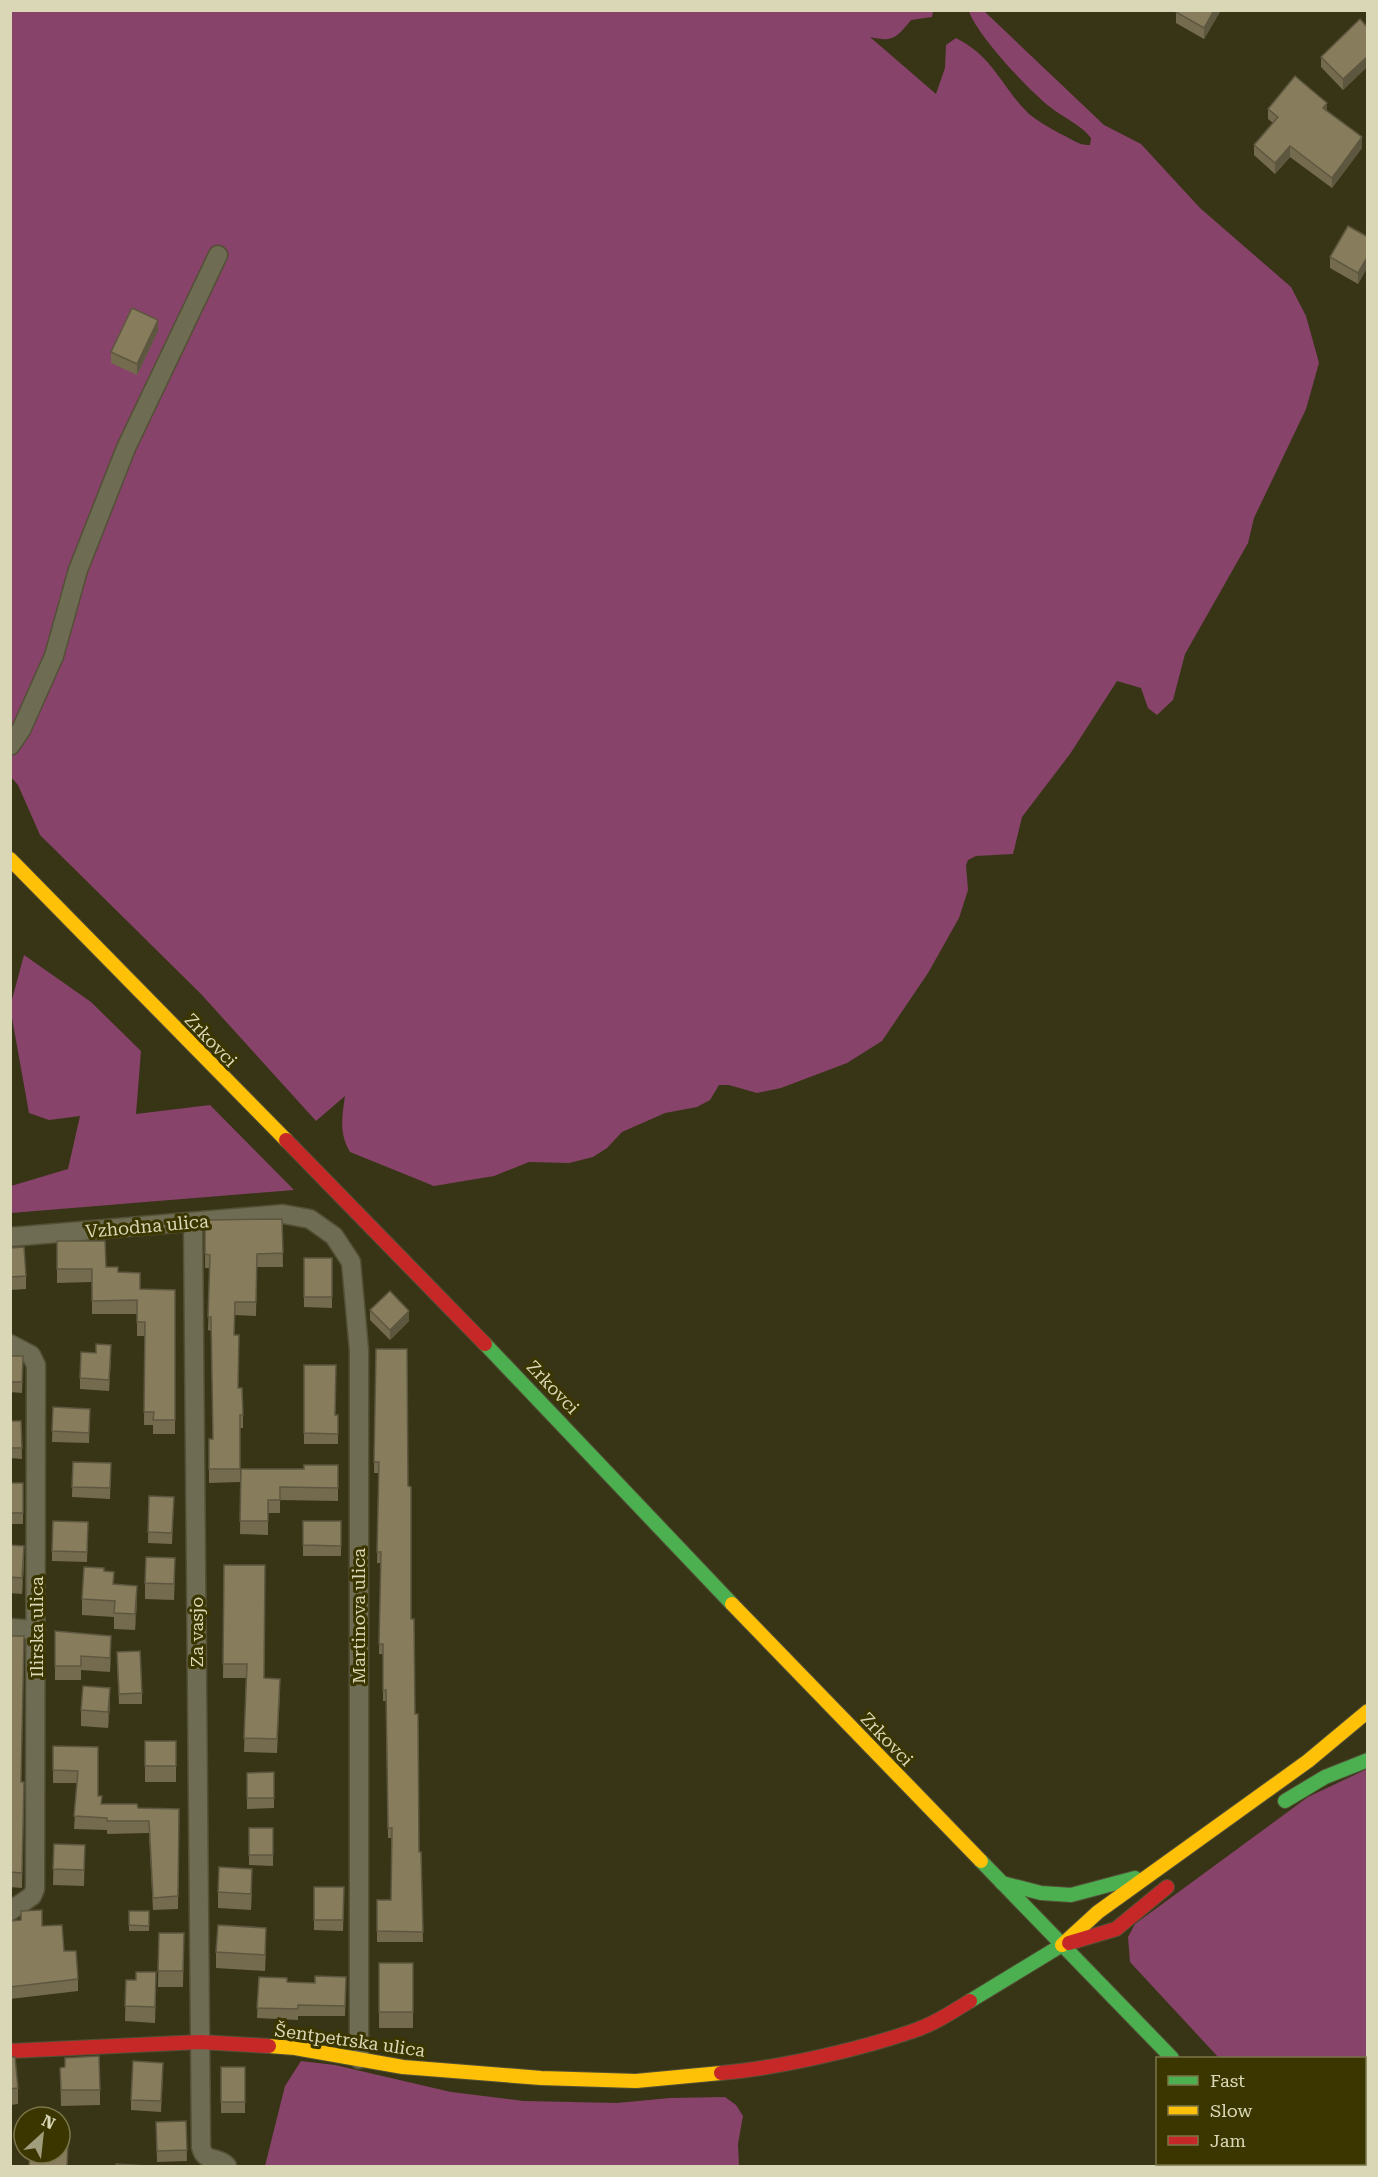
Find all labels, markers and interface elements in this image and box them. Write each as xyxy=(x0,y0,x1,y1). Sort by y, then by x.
street label: Zrkovci xyxy=(181,1009,242,1071)
street label: Vzhodna ulica xyxy=(85,1210,210,1242)
street label: Zrkovci xyxy=(523,1356,584,1418)
street label: Martinova ulica xyxy=(348,1548,369,1684)
street label: Ilirska ulica xyxy=(26,1576,47,1678)
street label: Za vasjo xyxy=(186,1597,207,1667)
street label: Zrkovci xyxy=(857,1708,918,1770)
street label: Šentpetrska ulica xyxy=(274,2019,427,2061)
legend xyxy=(1156,2057,1366,2165)
text: Fast xyxy=(1210,2070,1245,2091)
text: Slow xyxy=(1210,2100,1252,2121)
north arrow xyxy=(12,2105,72,2165)
text: N xyxy=(39,2111,58,2133)
text: Jam xyxy=(1210,2130,1246,2151)

